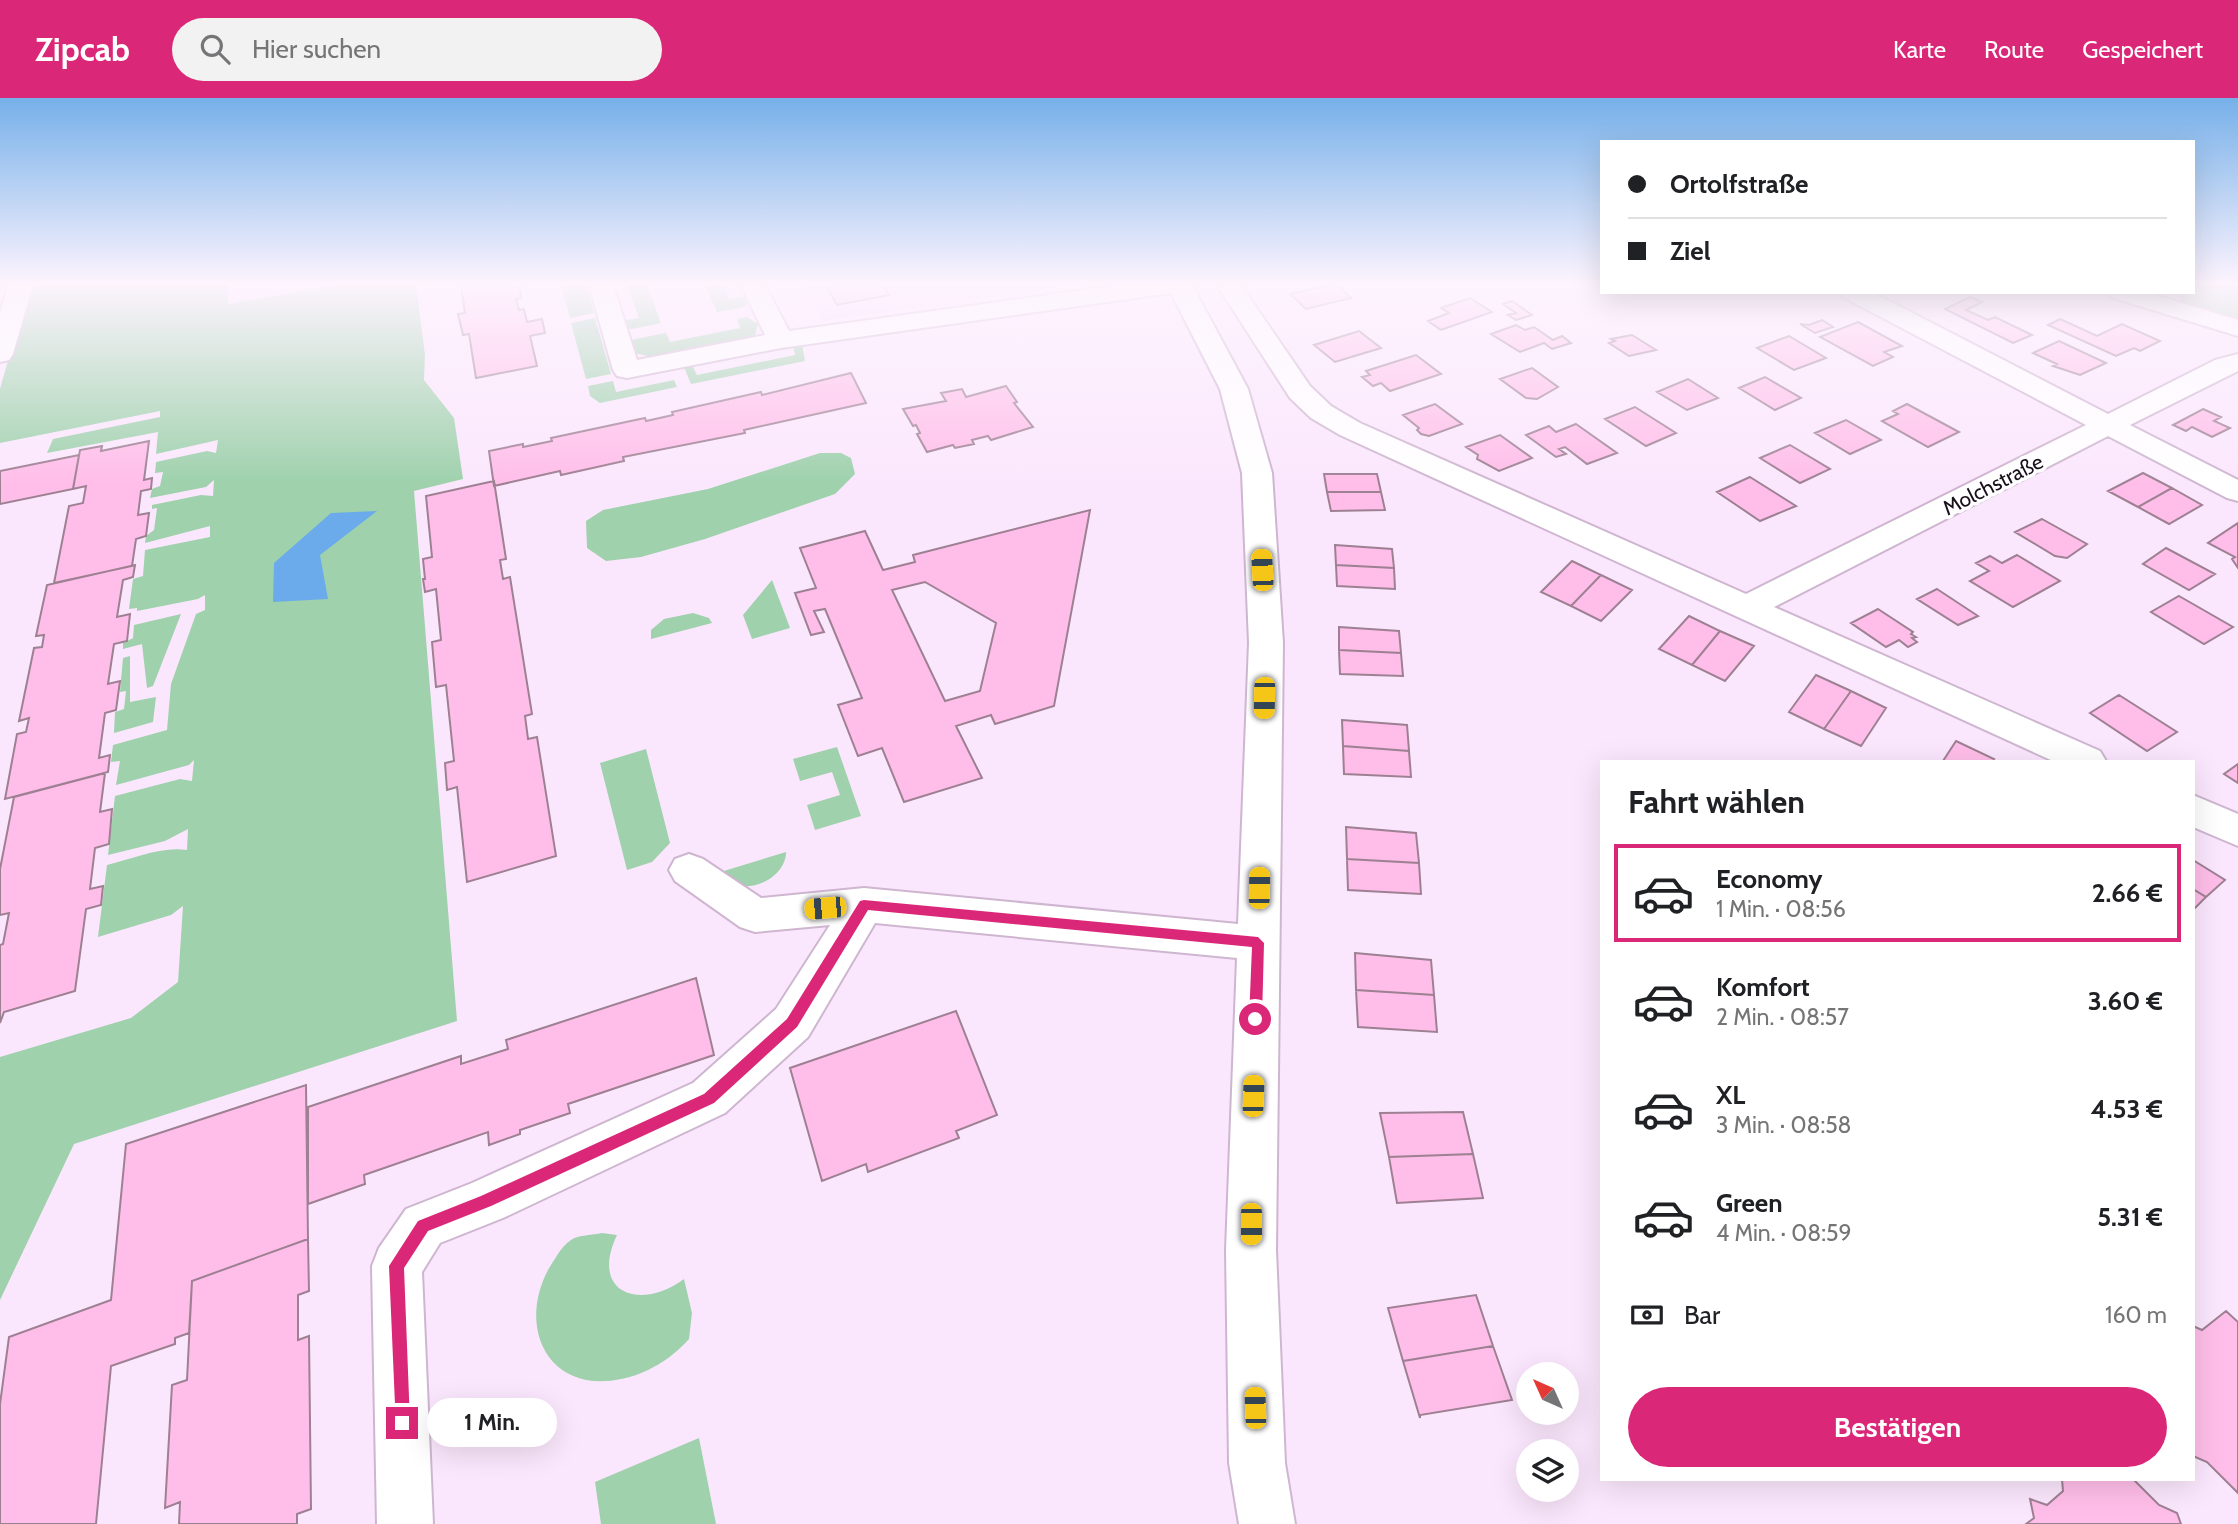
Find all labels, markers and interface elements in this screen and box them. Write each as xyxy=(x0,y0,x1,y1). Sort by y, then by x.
search box xyxy=(172,18,662,81)
text: Zipcab xyxy=(35,29,130,69)
icon: search xyxy=(196,30,234,68)
text: Hier suchen xyxy=(252,33,381,65)
text: Karte xyxy=(1893,35,1946,64)
text: Route xyxy=(1984,35,2044,64)
text: Gespeichert xyxy=(2082,35,2203,64)
text: Ortolfstraße xyxy=(1670,168,1808,200)
text: Ziel xyxy=(1670,235,1711,267)
street label: Molchstraße xyxy=(1938,449,2047,520)
car xyxy=(1251,548,1274,592)
car xyxy=(1254,677,1275,719)
text: Fahrt wählen xyxy=(1628,782,1805,821)
icon: car xyxy=(1632,862,1695,925)
text: Economy xyxy=(1716,863,1822,895)
car xyxy=(1249,867,1270,909)
text: 2.66 € xyxy=(2092,877,2163,909)
text: 1 Min. · 08:56 xyxy=(1716,895,1846,923)
car xyxy=(804,896,847,920)
icon: car xyxy=(1632,970,1695,1033)
text: Komfort xyxy=(1716,971,1810,1003)
text: 3.60 € xyxy=(2088,985,2163,1017)
route start xyxy=(1239,1003,1271,1035)
text: 2 Min. · 08:57 xyxy=(1716,1003,1849,1031)
car xyxy=(1242,1075,1265,1117)
icon: car xyxy=(1632,1078,1695,1141)
text: XL xyxy=(1716,1079,1745,1111)
text: 4.53 € xyxy=(2091,1093,2163,1125)
text: 3 Min. · 08:58 xyxy=(1716,1111,1852,1139)
icon: car xyxy=(1632,1186,1695,1249)
text: Green xyxy=(1716,1187,1783,1219)
text: 5.31 € xyxy=(2097,1201,2163,1233)
car xyxy=(1241,1203,1262,1245)
text: 4 Min. · 08:59 xyxy=(1716,1219,1852,1247)
icon: cash xyxy=(1628,1296,1666,1334)
text: Bar xyxy=(1684,1299,1720,1331)
text: 160 m xyxy=(2105,1301,2167,1329)
north arrow xyxy=(1516,1362,1578,1424)
map controls xyxy=(1516,1362,1579,1502)
car xyxy=(1244,1387,1267,1429)
button: Bestätigen xyxy=(1628,1387,2167,1467)
callout: 1 Min. xyxy=(426,1398,556,1448)
route end xyxy=(386,1407,418,1439)
text: 1 Min. xyxy=(464,1408,520,1436)
button: layers xyxy=(1516,1439,1579,1502)

